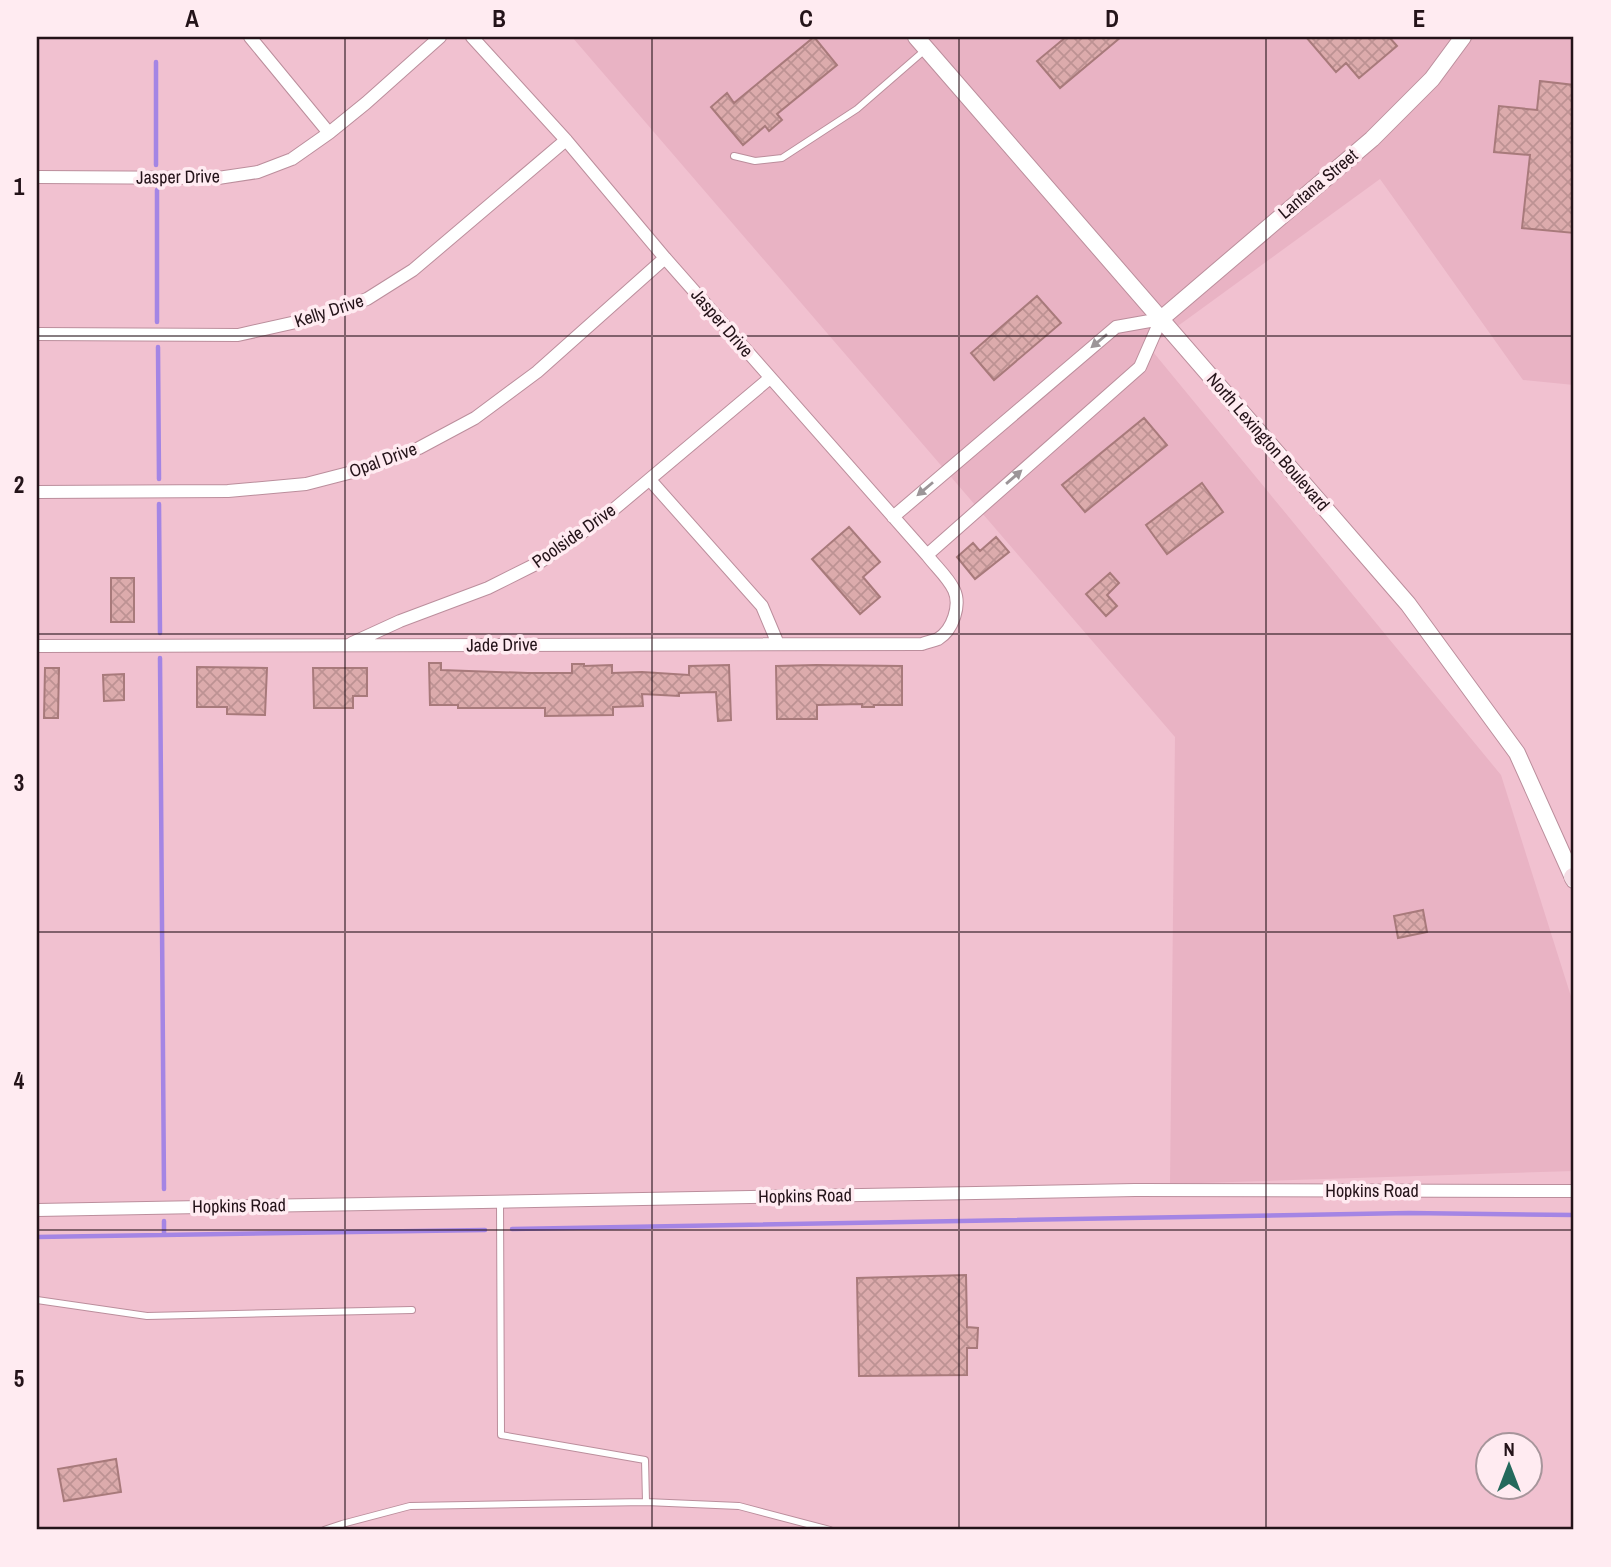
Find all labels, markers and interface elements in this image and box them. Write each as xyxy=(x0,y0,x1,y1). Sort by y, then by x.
text: A xyxy=(185,3,199,34)
text: B xyxy=(492,3,506,34)
text: C xyxy=(799,3,813,34)
text: D xyxy=(1105,3,1119,34)
text: E xyxy=(1413,3,1425,34)
street label: Lantana Street xyxy=(1273,143,1363,224)
street label: Jasper Drive xyxy=(136,163,220,190)
text: 1 xyxy=(14,171,25,202)
street label: Jasper Drive xyxy=(685,283,759,362)
street label: Kelly Drive xyxy=(291,288,367,333)
one-way arrow xyxy=(1090,333,1107,348)
street label: North Lexington Boulevard xyxy=(1201,367,1335,516)
street label: Opal Drive xyxy=(345,436,420,483)
text: 2 xyxy=(14,469,24,500)
one-way arrow xyxy=(1006,470,1023,485)
one-way arrow xyxy=(917,481,934,496)
street label: Poolside Drive xyxy=(527,498,621,574)
street label: Jade Drive xyxy=(466,631,538,658)
text: 3 xyxy=(14,767,24,798)
text: 4 xyxy=(14,1065,25,1096)
street label: Hopkins Road xyxy=(1325,1178,1419,1203)
street label: Hopkins Road xyxy=(758,1182,852,1209)
street label: Hopkins Road xyxy=(192,1192,286,1219)
text: 5 xyxy=(14,1363,24,1394)
north arrow xyxy=(1474,1430,1544,1500)
text: N xyxy=(1503,1436,1515,1462)

